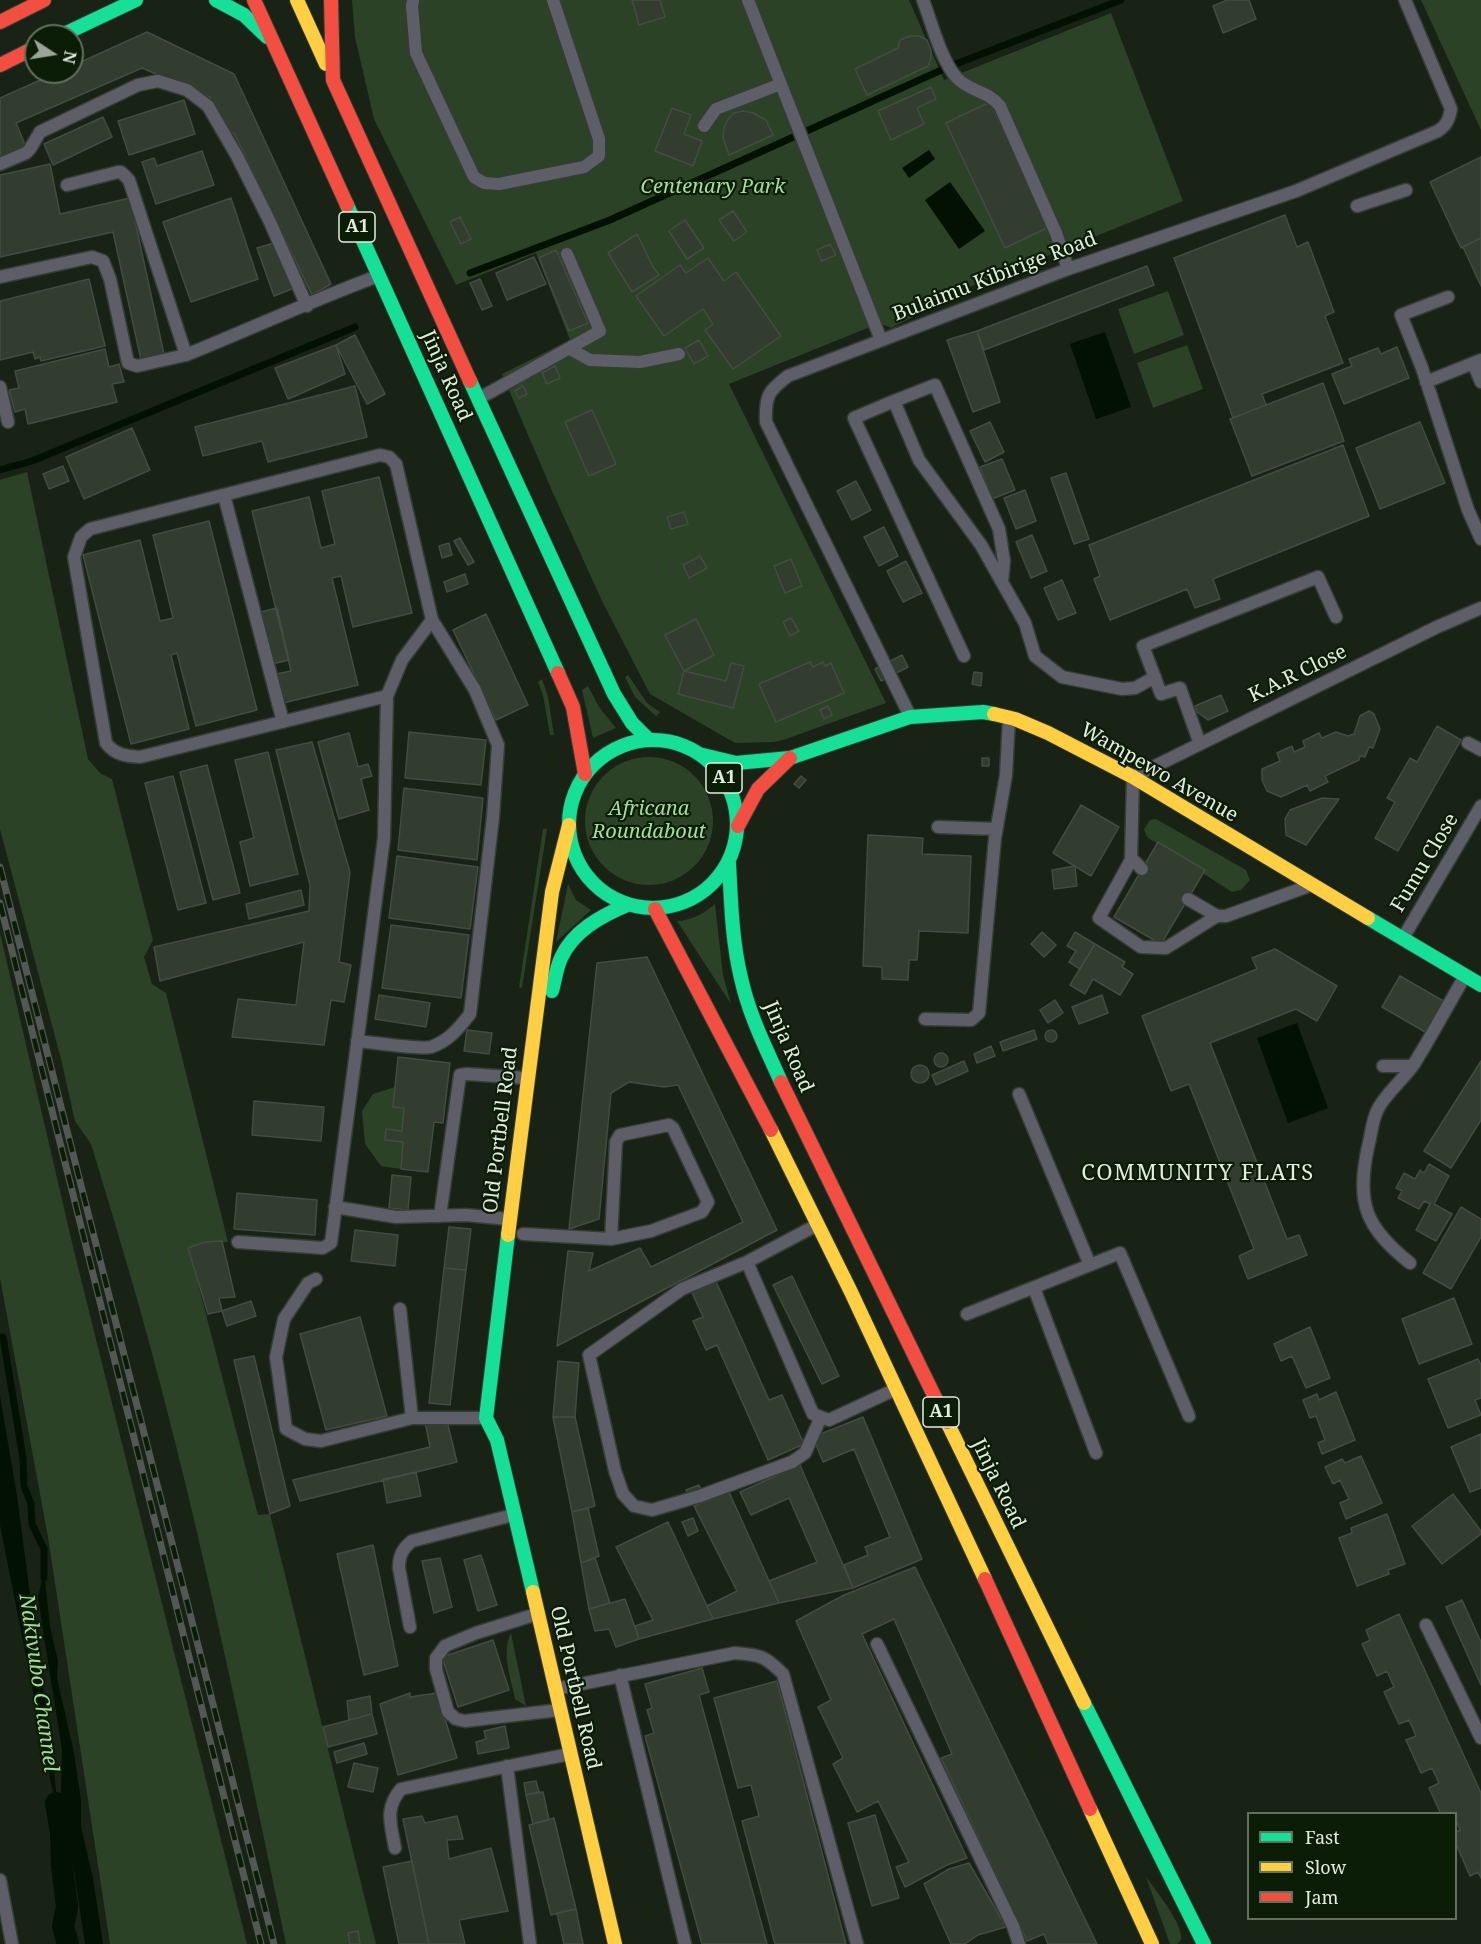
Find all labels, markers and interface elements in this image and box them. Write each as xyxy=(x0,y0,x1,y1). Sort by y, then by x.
north arrow xyxy=(24,24,84,84)
text: N xyxy=(58,49,82,66)
park label: Centenary Park xyxy=(641,175,785,199)
road number: A1 xyxy=(339,212,375,242)
street label: Bulaimu Kibirige Road xyxy=(890,227,1100,327)
street label: Jinja Road xyxy=(415,327,477,425)
street label: K.A.R Close xyxy=(1245,640,1351,708)
street label: Wampewo Avenue xyxy=(1076,718,1242,828)
road number: A1 xyxy=(706,763,742,793)
park label: Africana Roundabout xyxy=(592,797,706,844)
street label: Fumu Close xyxy=(1386,809,1464,917)
street label: Jinja Road xyxy=(758,998,818,1096)
street label: Old Portbell Road xyxy=(479,1045,523,1215)
district label: COMMUNITY FLATS xyxy=(1081,1161,1315,1187)
road number: A1 xyxy=(923,1397,959,1427)
street label: Jinja Road xyxy=(966,1435,1030,1533)
water label: Nakivubo Channel xyxy=(13,1592,63,1774)
street label: Old Portbell Road xyxy=(544,1604,606,1772)
legend xyxy=(1247,1812,1457,1920)
text: Fast xyxy=(1305,1825,1340,1849)
text: Slow xyxy=(1305,1855,1346,1879)
text: Jam xyxy=(1305,1885,1339,1909)

